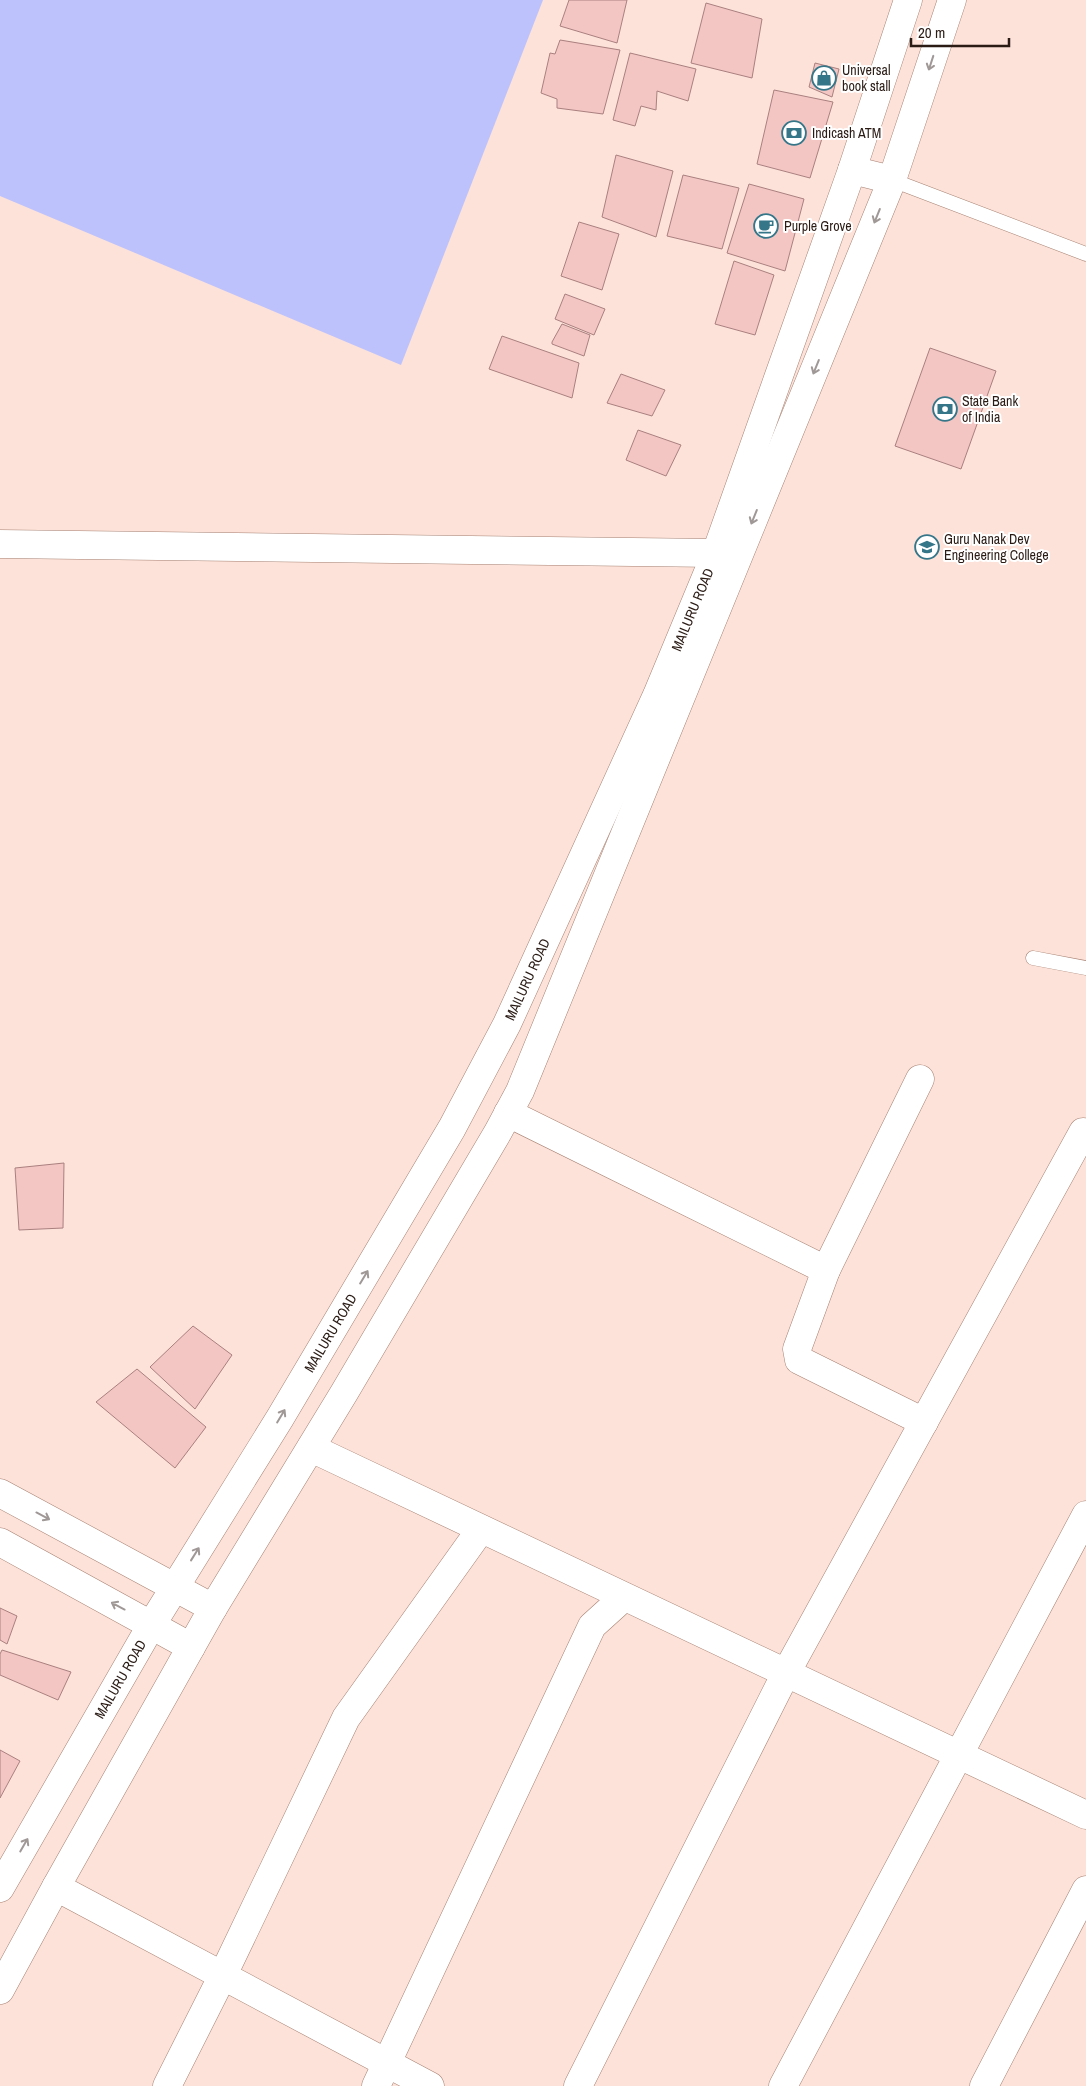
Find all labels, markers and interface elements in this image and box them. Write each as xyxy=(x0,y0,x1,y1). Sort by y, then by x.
scale bar xyxy=(911,15,1008,47)
text: 20 m xyxy=(918,22,945,43)
one-way arrow xyxy=(926,55,935,70)
place label: Universal book stall xyxy=(842,61,891,95)
shop icon: Universal book stall xyxy=(811,65,837,91)
bank icon: Indicash ATM xyxy=(781,120,807,146)
place label: Indicash ATM xyxy=(812,124,881,142)
one-way arrow xyxy=(872,208,881,223)
cafe icon: Purple Grove xyxy=(753,213,779,239)
place label: Purple Grove xyxy=(784,217,852,235)
one-way arrow xyxy=(810,359,819,374)
place label: State Bank of India xyxy=(962,392,1018,426)
bank icon: State Bank of India xyxy=(932,396,958,422)
one-way arrow xyxy=(749,509,758,524)
place label: Guru Nanak Dev Engineering College xyxy=(944,530,1049,564)
school or university icon: Guru Nanak Dev Engineering College xyxy=(914,534,940,560)
street label: MAILURU ROAD xyxy=(667,565,718,654)
street label: MAILURU ROAD xyxy=(501,936,554,1023)
one-way arrow xyxy=(359,1270,369,1284)
street label: MAILURU ROAD xyxy=(300,1290,361,1375)
one-way arrow xyxy=(276,1410,286,1424)
one-way arrow xyxy=(35,1512,50,1521)
one-way arrow xyxy=(190,1548,200,1562)
one-way arrow xyxy=(111,1601,126,1611)
street label: MAILURU ROAD xyxy=(90,1636,150,1722)
one-way arrow xyxy=(19,1838,29,1853)

